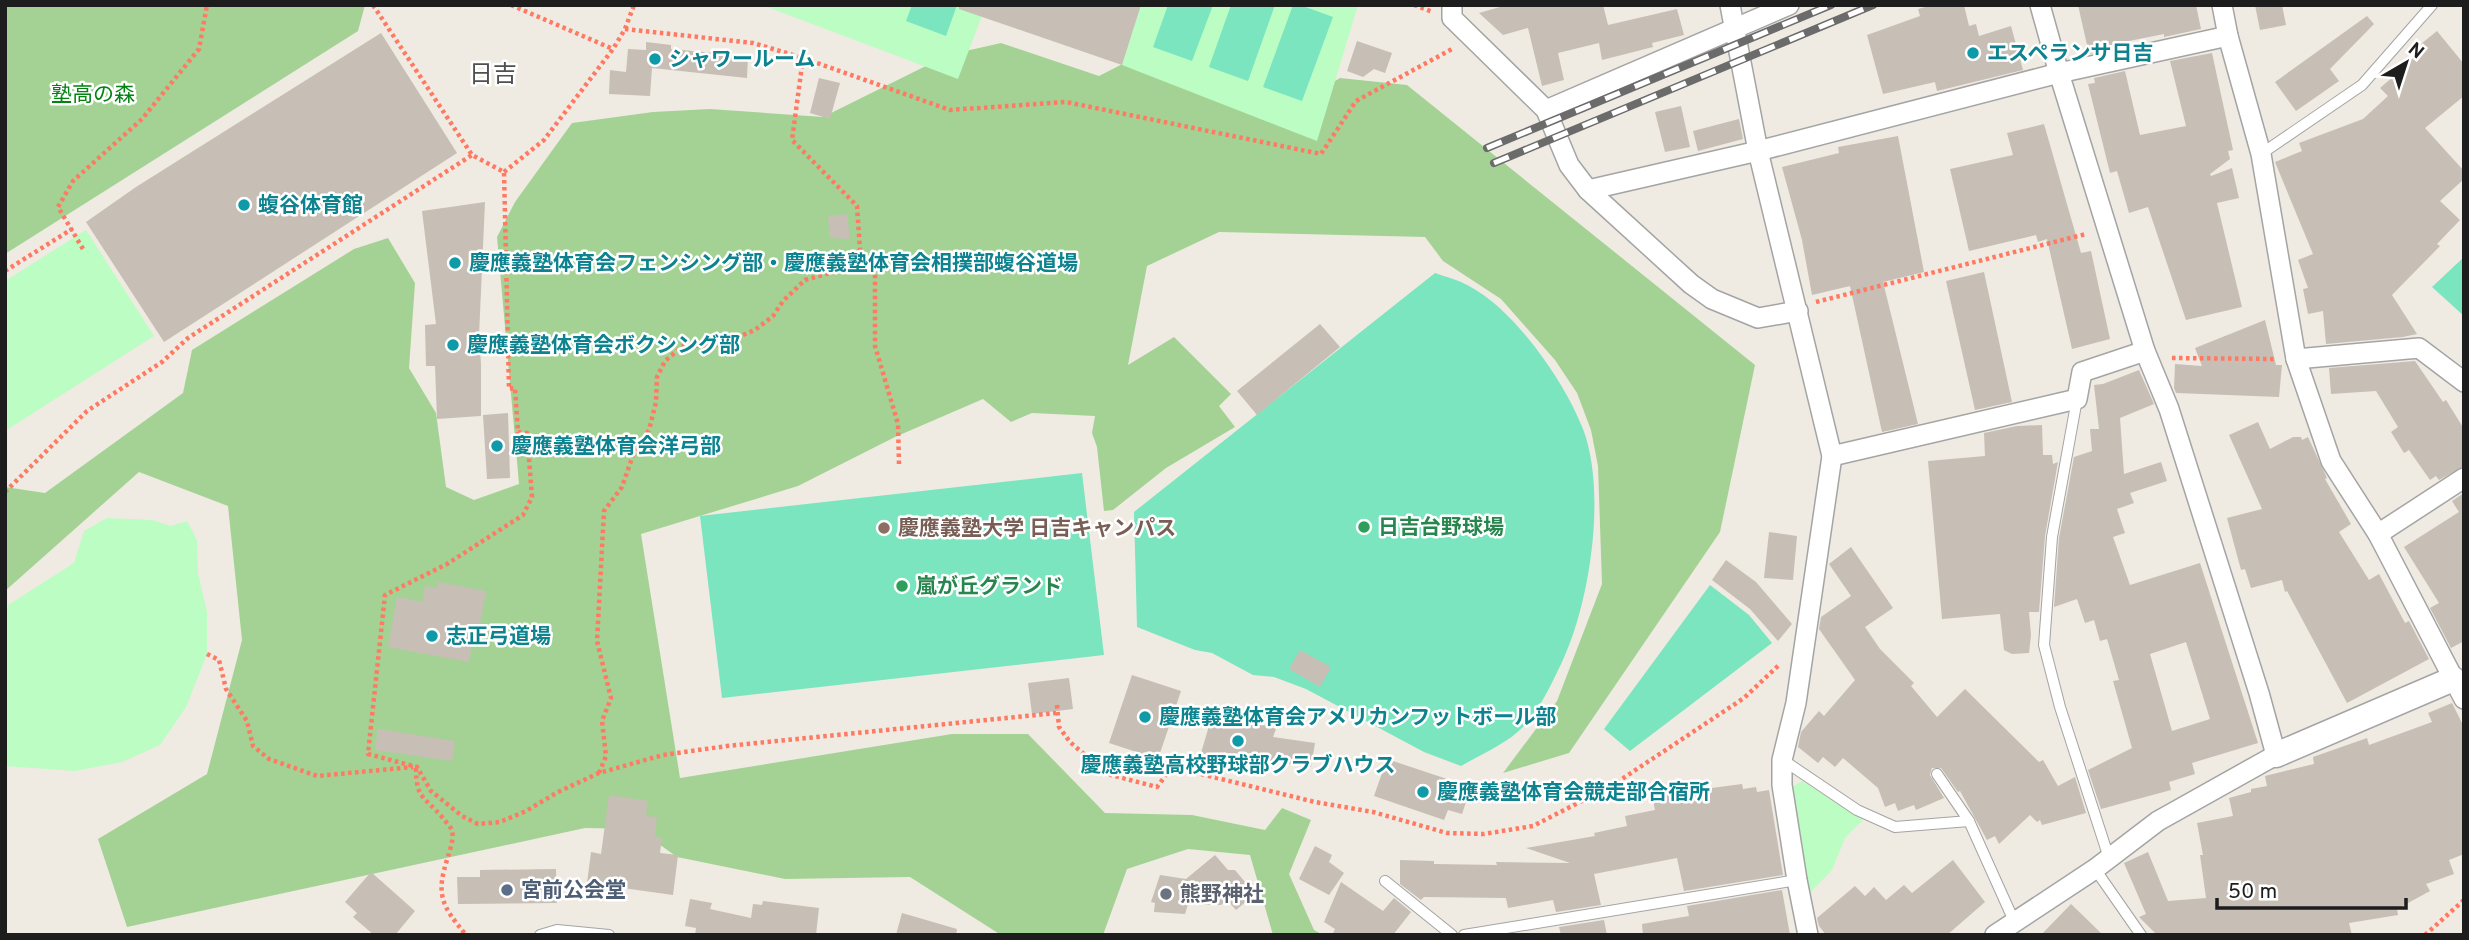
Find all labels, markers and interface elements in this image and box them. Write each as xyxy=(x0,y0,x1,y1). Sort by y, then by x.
north arrow xyxy=(2371,28,2441,98)
text: N xyxy=(2403,38,2428,65)
place label: エスペランサ日吉 xyxy=(1987,41,2154,68)
marker: エスペランサ日吉 xyxy=(1965,45,1981,61)
place label: シャワールーム xyxy=(669,47,815,74)
marker: シャワールーム xyxy=(647,51,663,67)
district label: 日吉 xyxy=(469,61,517,91)
park label: 塾高の森 xyxy=(51,82,135,109)
place label: 蝮谷体育館 xyxy=(258,193,363,220)
marker: 蝮谷体育館 xyxy=(236,197,252,213)
place label: 慶應義塾体育会フェンシング部・慶應義塾体育会相撲部蝮谷道場 xyxy=(469,251,1078,278)
marker: 慶應義塾体育会フェンシング部・慶應義塾体育会相撲部蝮谷道場 xyxy=(447,255,463,271)
place label: 慶應義塾体育会ボクシング部 xyxy=(467,333,740,360)
marker: 慶應義塾体育会ボクシング部 xyxy=(445,337,461,353)
place label: 慶應義塾体育会洋弓部 xyxy=(511,434,721,461)
marker: 慶應義塾体育会洋弓部 xyxy=(489,438,505,454)
place label: 日吉台野球場 xyxy=(1378,515,1504,542)
place label: 慶應義塾大学 日吉キャンパス xyxy=(898,516,1176,543)
marker: 日吉台野球場 xyxy=(1356,519,1372,535)
marker: 慶應義塾大学 日吉キャンパス xyxy=(876,520,892,536)
place label: 嵐が丘グランド xyxy=(916,574,1063,601)
marker: 嵐が丘グランド xyxy=(894,578,910,594)
place label: 志正弓道場 xyxy=(446,624,551,651)
marker: 志正弓道場 xyxy=(424,628,440,644)
place label: 慶應義塾体育会アメリカンフットボール部 xyxy=(1159,705,1556,732)
marker: 慶應義塾体育会アメリカンフットボール部 xyxy=(1137,709,1153,725)
marker: 慶應義塾高校野球部クラブハウス xyxy=(1230,733,1246,749)
place label: 慶應義塾高校野球部クラブハウス xyxy=(1081,753,1396,780)
place label: 慶應義塾体育会競走部合宿所 xyxy=(1437,780,1710,807)
marker: 慶應義塾体育会競走部合宿所 xyxy=(1415,784,1431,800)
scale bar xyxy=(2217,866,2406,910)
place label: 宮前公会堂 xyxy=(521,878,626,905)
text: 50 m xyxy=(2228,879,2277,906)
marker: 宮前公会堂 xyxy=(499,882,515,898)
place label: 熊野神社 xyxy=(1180,882,1264,909)
marker: 熊野神社 xyxy=(1158,886,1174,902)

